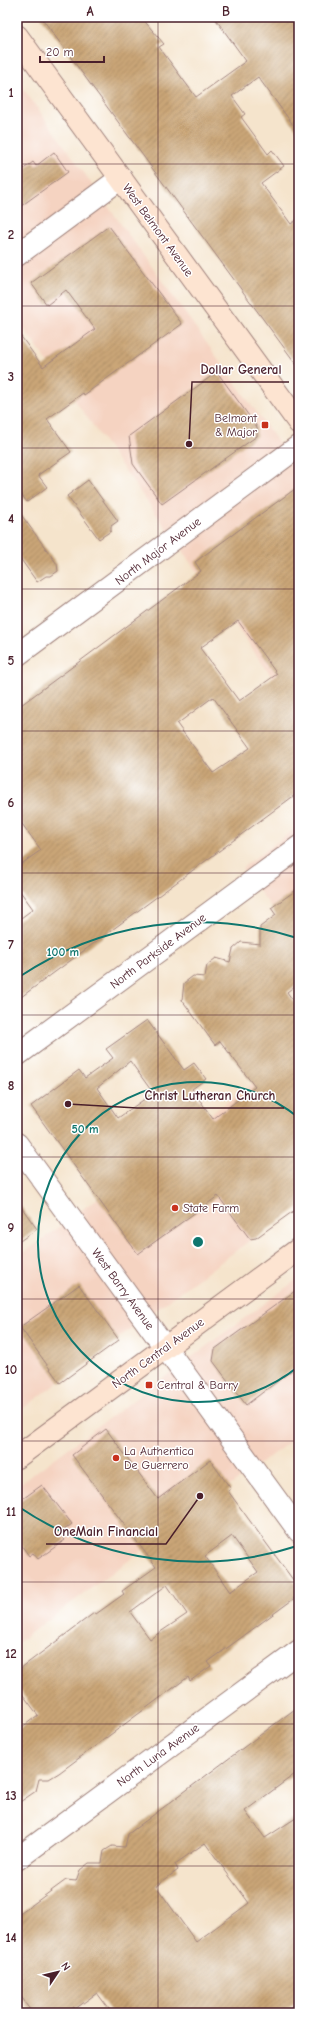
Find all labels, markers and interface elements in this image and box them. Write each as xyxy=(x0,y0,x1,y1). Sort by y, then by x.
text: A xyxy=(86,4,94,19)
text: B xyxy=(222,4,230,19)
scale bar xyxy=(40,38,104,64)
text: 20 m xyxy=(46,45,74,59)
text: 1 xyxy=(8,85,14,100)
street label: West Belmont Avenue xyxy=(120,181,196,279)
text: 2 xyxy=(8,227,14,242)
callout: Dollar General xyxy=(192,357,289,382)
text: Dollar General xyxy=(201,362,281,377)
text: 3 xyxy=(8,369,14,384)
place label: Belmont & Major xyxy=(215,411,258,439)
marker: Belmont & Major xyxy=(260,420,270,430)
text: 4 xyxy=(8,511,14,526)
street label: North Major Avenue xyxy=(112,514,204,588)
text: 5 xyxy=(8,653,15,668)
text: 6 xyxy=(8,795,15,810)
street label: North Parkside Avenue xyxy=(107,910,209,992)
text: 7 xyxy=(8,937,14,952)
text: 100 m xyxy=(47,945,79,959)
text: 8 xyxy=(8,1078,14,1093)
callout: Christ Lutheran Church xyxy=(137,1083,284,1108)
text: Christ Lutheran Church xyxy=(145,1088,276,1103)
text: 50 m xyxy=(71,1122,99,1136)
place label: State Farm xyxy=(183,1201,239,1215)
marker: State Farm xyxy=(170,1203,180,1213)
text: 9 xyxy=(8,1220,15,1235)
centre of rings xyxy=(191,1235,205,1249)
street label: West Barry Avenue xyxy=(89,1246,157,1332)
street label: North Central Avenue xyxy=(109,1315,207,1391)
text: 10 xyxy=(5,1362,17,1377)
place label: Central & Barry xyxy=(157,1378,239,1392)
marker: Central & Barry xyxy=(144,1380,154,1390)
place label: La Authentica De Guerrero xyxy=(124,1444,194,1472)
marker: La Authentica De Guerrero xyxy=(111,1453,121,1463)
text: 11 xyxy=(6,1504,16,1519)
callout: OneMain Financial xyxy=(46,1519,166,1544)
text: OneMain Financial xyxy=(54,1524,158,1539)
text: 12 xyxy=(5,1646,17,1661)
street label: North Luna Avenue xyxy=(114,1720,202,1790)
text: 13 xyxy=(5,1788,17,1803)
text: 14 xyxy=(5,1930,17,1945)
north arrow xyxy=(38,1952,78,1992)
text: N xyxy=(58,1960,73,1973)

